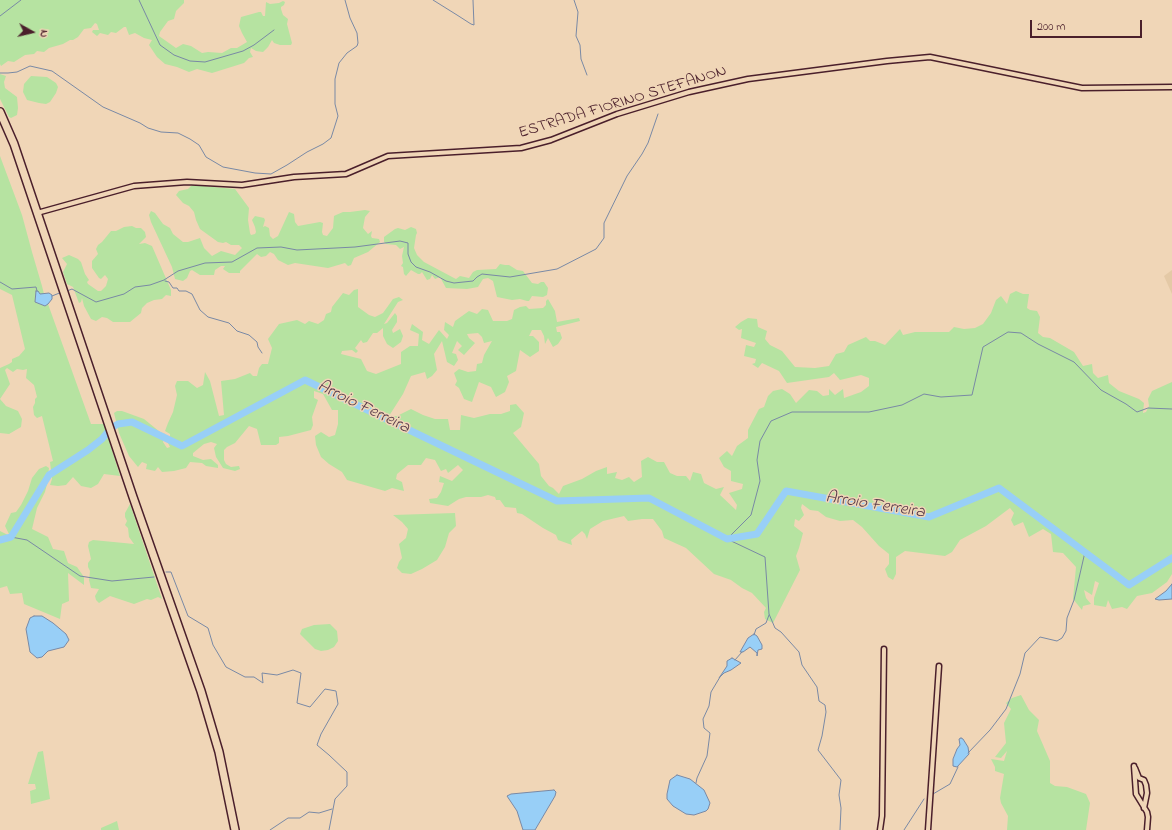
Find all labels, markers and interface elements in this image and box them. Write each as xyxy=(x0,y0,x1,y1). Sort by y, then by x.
north arrow xyxy=(12,12,52,52)
scale bar xyxy=(1032,12,1144,38)
text: 200 m xyxy=(1037,18,1066,36)
text: N xyxy=(35,29,52,38)
street label: ESTRADA FIORINO STEFANON xyxy=(517,62,729,144)
water label: Arroio Ferreira xyxy=(313,377,413,439)
water label: Arroio Ferreira xyxy=(824,488,926,524)

